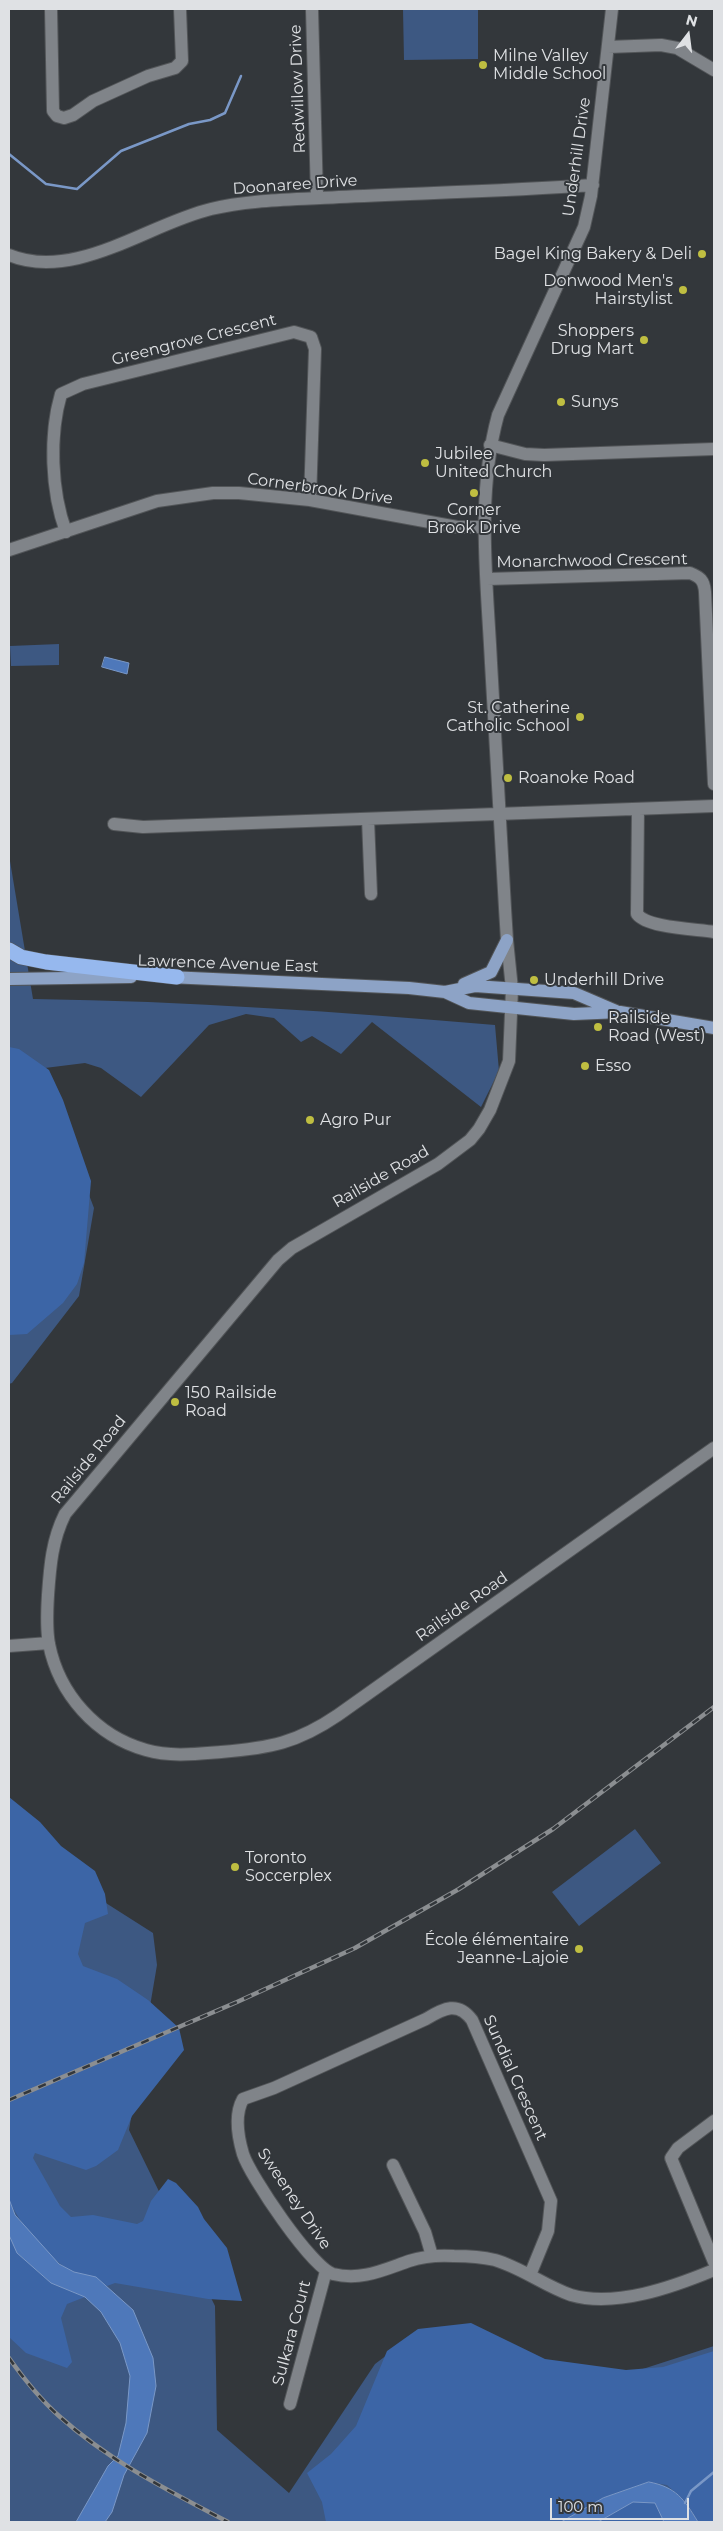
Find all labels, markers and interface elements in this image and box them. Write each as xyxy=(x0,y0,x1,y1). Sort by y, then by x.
north arrow xyxy=(663,10,713,60)
text: N xyxy=(684,10,700,31)
street label: Redwillow Drive xyxy=(286,24,310,154)
place label: Milne Valley Middle School xyxy=(493,46,606,84)
marker: Milne Valley Middle School xyxy=(477,59,489,71)
street label: Underhill Drive xyxy=(559,96,595,218)
street label: Doonaree Drive xyxy=(232,171,358,199)
place label: Bagel King Bakery & Deli xyxy=(494,244,692,264)
marker: Bagel King Bakery & Deli xyxy=(696,248,708,260)
place label: Donwood Men's Hairstylist xyxy=(543,271,673,309)
marker: Donwood Men's Hairstylist xyxy=(677,284,689,296)
street label: Greengrove Crescent xyxy=(110,310,278,370)
place label: Shoppers Drug Mart xyxy=(551,321,634,359)
marker: Shoppers Drug Mart xyxy=(638,334,650,346)
place label: Sunys xyxy=(571,392,618,412)
marker: Sunys xyxy=(555,396,567,408)
place label: Jubilee United Church xyxy=(435,444,552,482)
marker: Jubilee United Church xyxy=(419,457,431,469)
street label: Cornerbrook Drive xyxy=(246,469,394,509)
marker: Corner Brook Drive xyxy=(468,487,480,499)
place label: Corner Brook Drive xyxy=(427,500,521,538)
street label: Monarchwood Crescent xyxy=(496,550,688,572)
place label: St. Catherine Catholic School xyxy=(446,698,570,736)
marker: St. Catherine Catholic School xyxy=(574,711,586,723)
place label: Roanoke Road xyxy=(518,768,635,788)
marker: Roanoke Road xyxy=(502,772,514,784)
street label: Lawrence Avenue East xyxy=(137,951,319,977)
place label: Underhill Drive xyxy=(544,970,664,990)
marker: Underhill Drive xyxy=(528,974,540,986)
place label: Railside Road (West) xyxy=(608,1008,705,1046)
marker: Railside Road (West) xyxy=(592,1021,604,1033)
place label: Esso xyxy=(595,1056,631,1076)
marker: Esso xyxy=(579,1060,591,1072)
place label: Agro Pur xyxy=(320,1110,391,1130)
marker: Agro Pur xyxy=(304,1114,316,1126)
street label: Railside Road xyxy=(329,1142,433,1212)
place label: 150 Railside Road xyxy=(185,1383,277,1421)
marker: 150 Railside Road xyxy=(169,1396,181,1408)
street label: Railside Road xyxy=(47,1412,131,1508)
street label: Railside Road xyxy=(412,1568,512,1646)
place label: Toronto Soccerplex xyxy=(245,1848,332,1886)
marker: Toronto Soccerplex xyxy=(229,1861,241,1873)
place label: École élémentaire Jeanne-Lajoie xyxy=(424,1930,569,1968)
marker: École élémentaire Jeanne-Lajoie xyxy=(573,1943,585,1955)
street label: Sundial Crescent xyxy=(479,2012,551,2144)
street label: Sweeney Drive xyxy=(253,2145,335,2253)
street label: Sulkara Court xyxy=(269,2278,315,2388)
scale bar xyxy=(553,2488,692,2520)
text: 100 m xyxy=(558,2497,603,2516)

